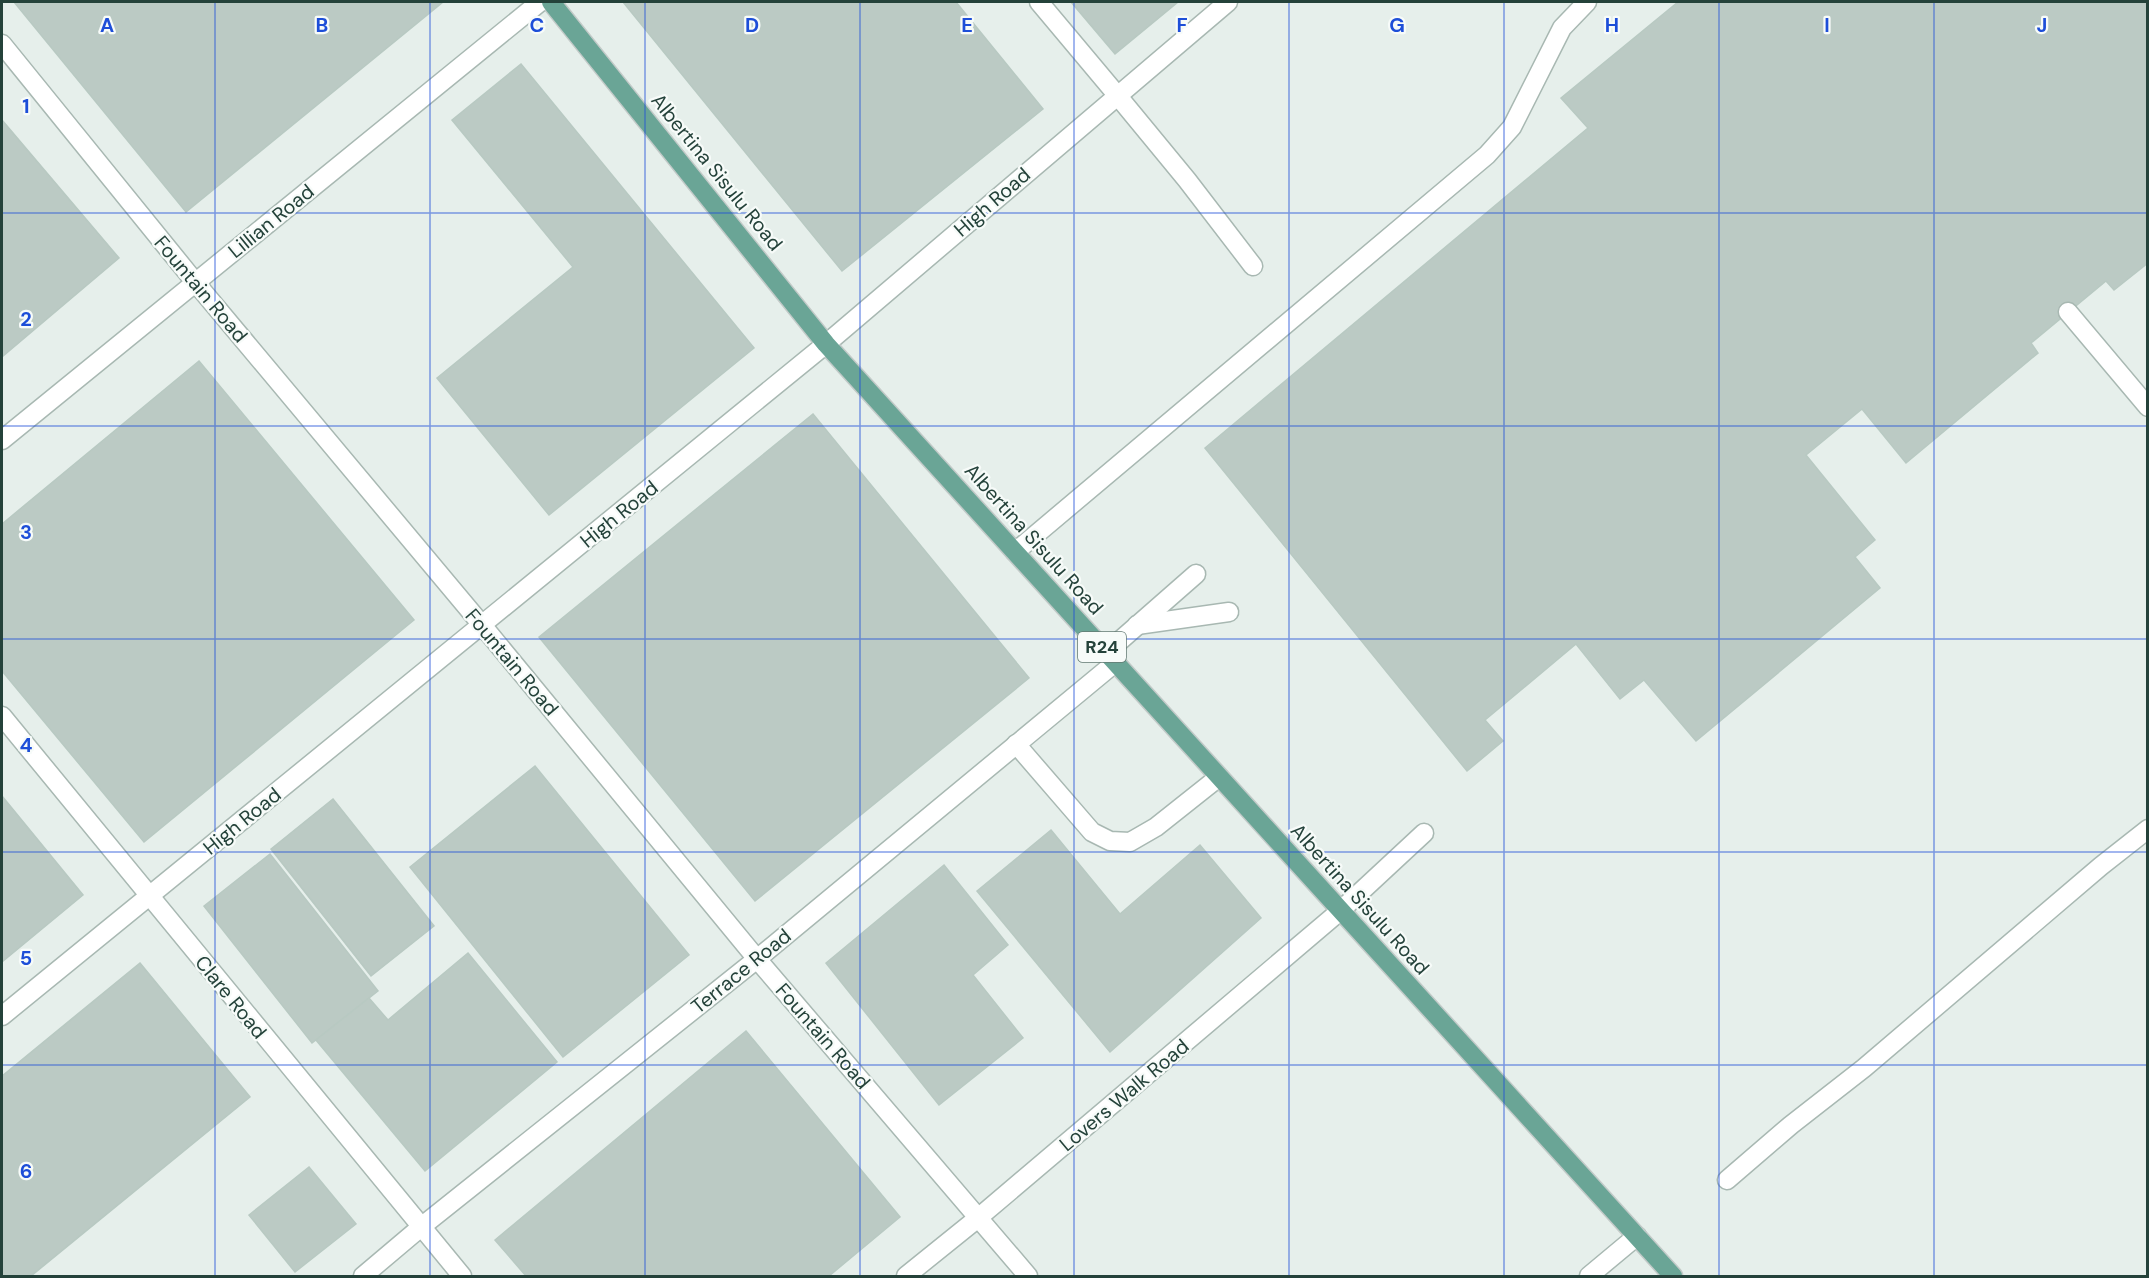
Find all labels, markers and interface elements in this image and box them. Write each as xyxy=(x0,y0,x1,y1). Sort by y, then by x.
text: A xyxy=(100,12,114,38)
text: B xyxy=(316,12,328,38)
text: C xyxy=(530,12,544,38)
text: D xyxy=(745,12,759,38)
text: E xyxy=(961,12,973,38)
text: F xyxy=(1176,12,1188,38)
text: G xyxy=(1389,12,1405,38)
text: H xyxy=(1605,12,1619,38)
text: I xyxy=(1824,12,1830,38)
text: J xyxy=(2037,12,2047,38)
street label: Albertina Sisulu Road xyxy=(646,88,788,256)
text: 1 xyxy=(22,93,30,119)
street label: High Road xyxy=(948,162,1036,242)
street label: Lillian Road xyxy=(223,178,319,264)
street label: Fountain Road xyxy=(149,230,253,348)
text: 2 xyxy=(20,306,32,332)
street label: Albertina Sisulu Road xyxy=(959,458,1109,620)
street label: High Road xyxy=(575,475,663,553)
text: 3 xyxy=(20,519,32,545)
street label: Fountain Road xyxy=(460,603,564,721)
road number: R24 xyxy=(1078,632,1126,662)
text: 4 xyxy=(20,732,33,758)
street label: High Road xyxy=(198,782,286,860)
street label: Albertina Sisulu Road xyxy=(1285,818,1435,980)
street label: Terrace Road xyxy=(686,923,796,1019)
text: 5 xyxy=(20,945,32,971)
street label: Clare Road xyxy=(189,950,273,1044)
street label: Fountain Road xyxy=(770,978,876,1094)
street label: Lovers Walk Road xyxy=(1054,1033,1194,1157)
text: 6 xyxy=(20,1158,32,1184)

